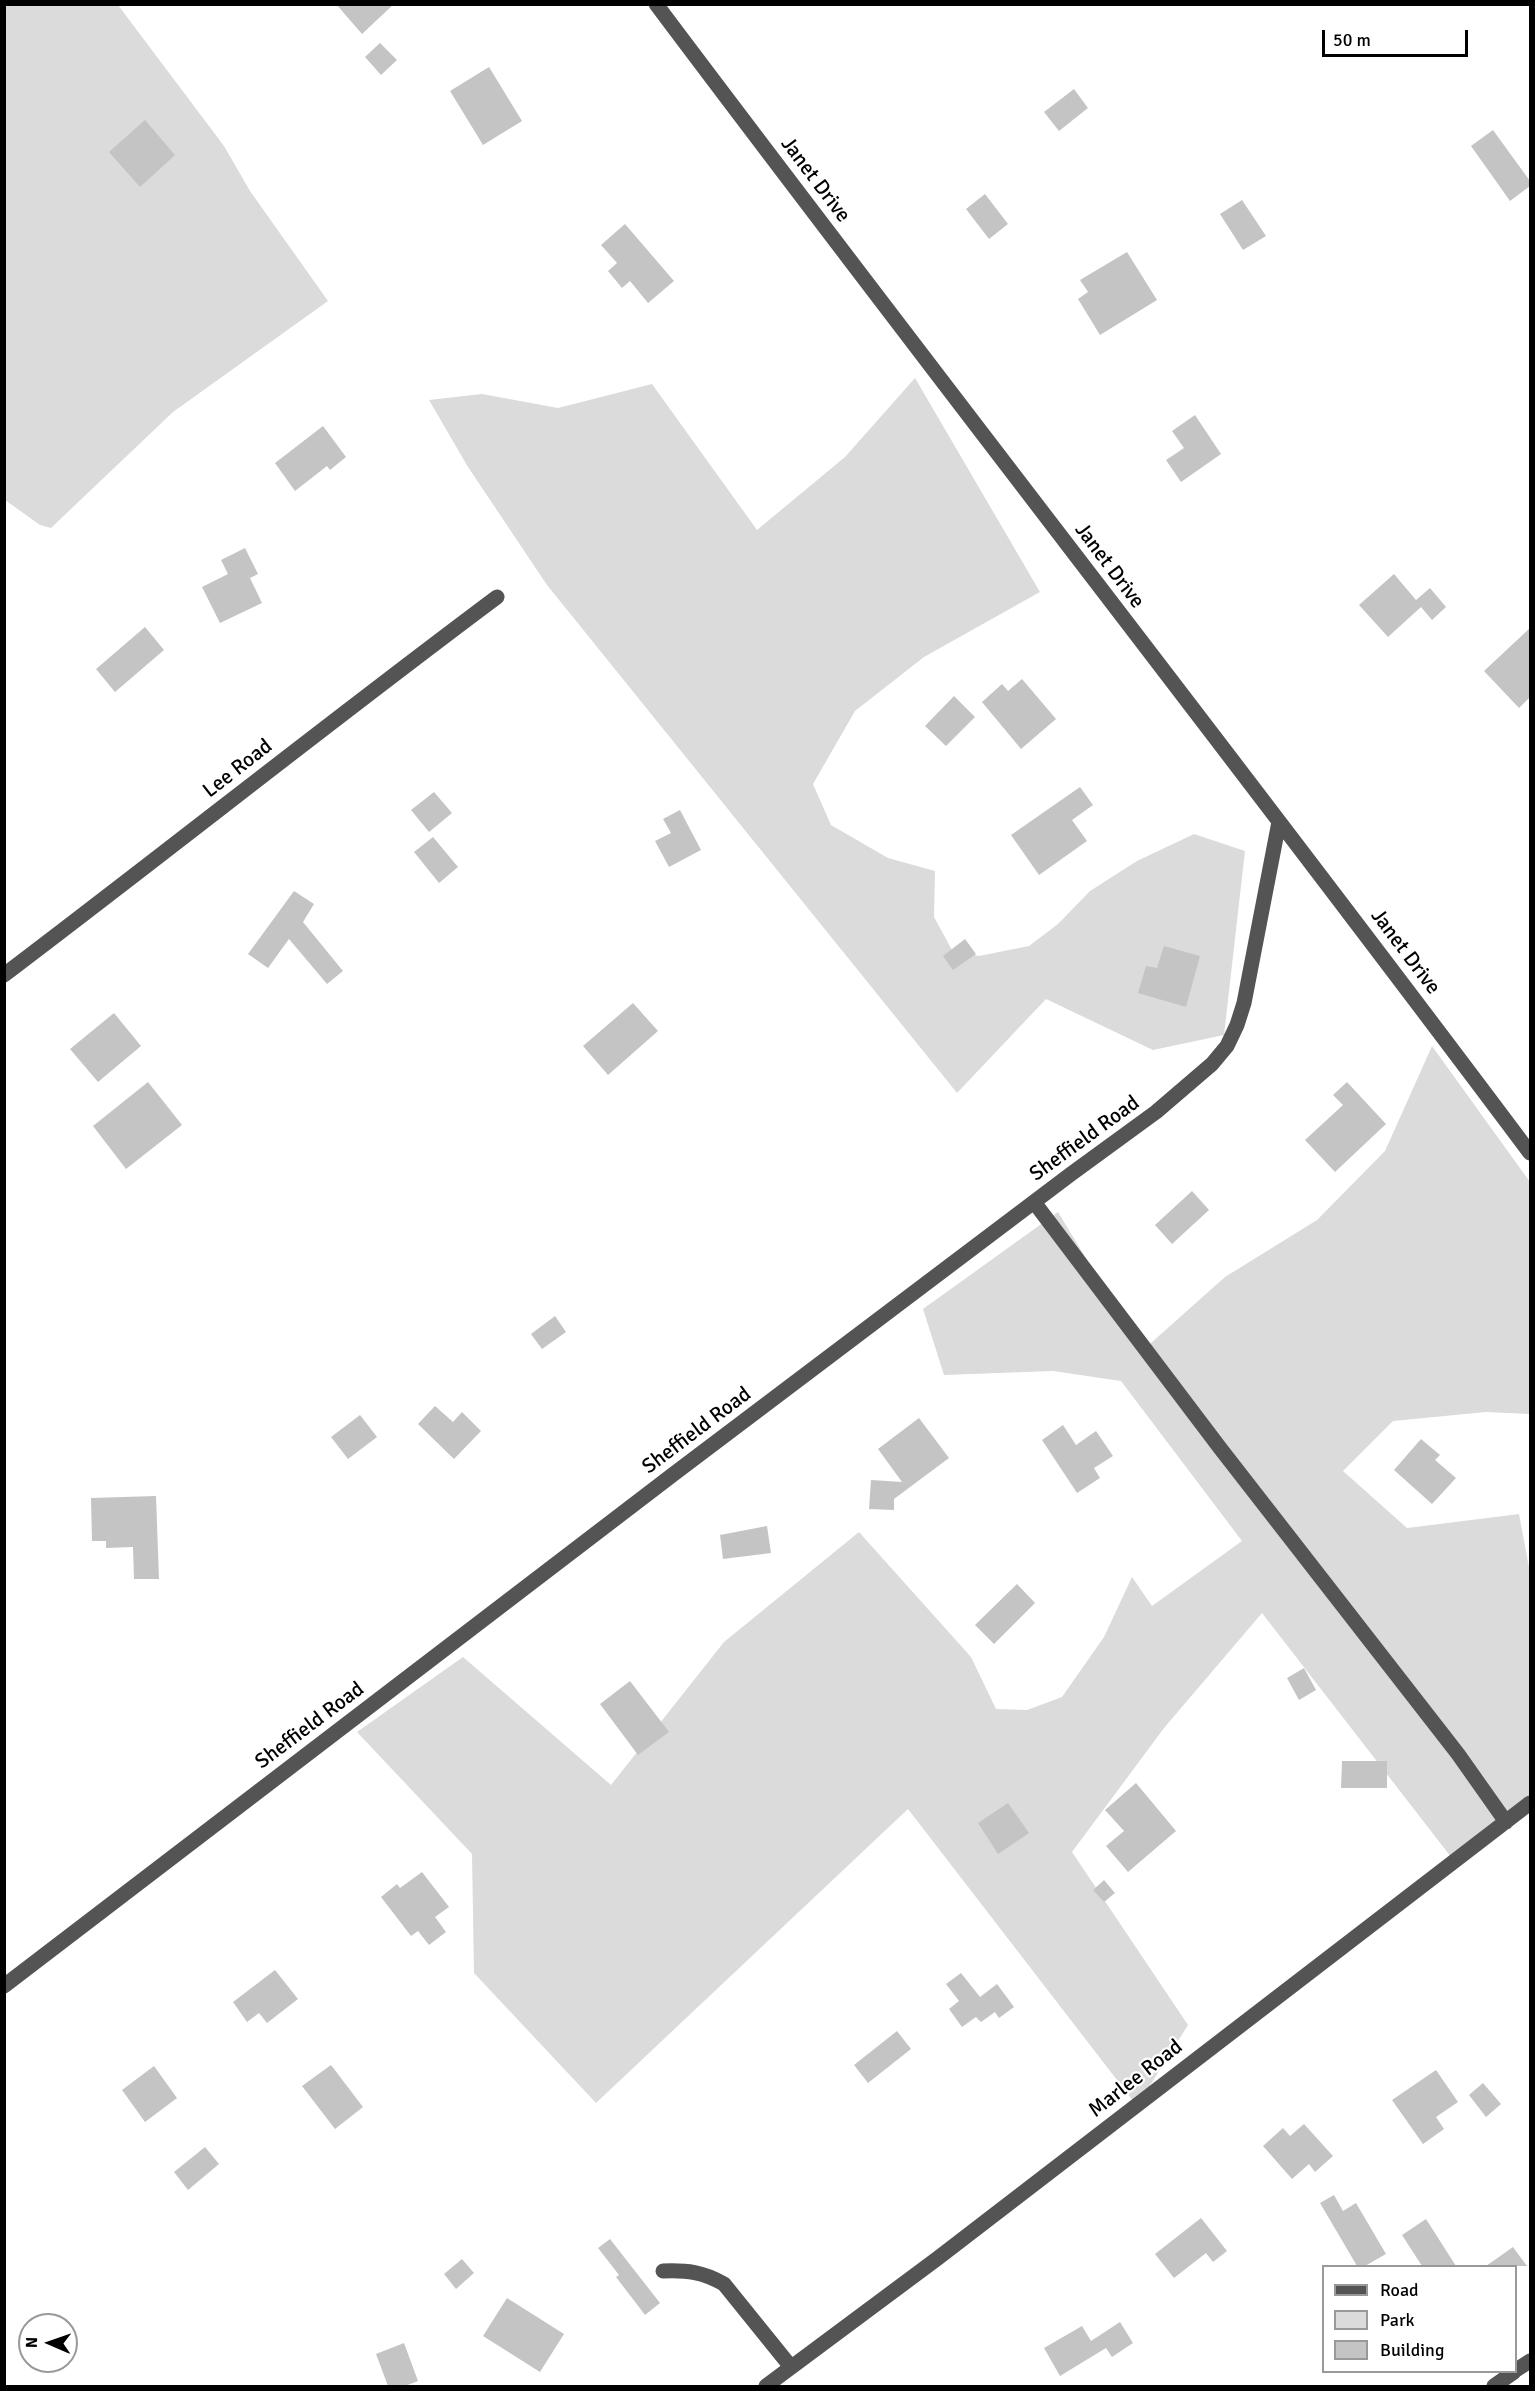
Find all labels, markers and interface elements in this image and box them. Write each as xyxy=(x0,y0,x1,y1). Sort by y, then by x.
scale bar xyxy=(1325,18,1470,56)
text: 50 m xyxy=(1333,29,1371,51)
street label: Janet Drive xyxy=(775,132,855,228)
street label: Janet Drive xyxy=(1069,518,1149,614)
street label: Lee Road xyxy=(198,734,278,804)
street label: Janet Drive xyxy=(1365,904,1445,1000)
street label: Sheffield Road xyxy=(1025,1091,1145,1187)
street label: Sheffield Road xyxy=(638,1382,756,1480)
street label: Sheffield Road xyxy=(251,1677,369,1775)
street label: Marlee Road xyxy=(1084,2035,1188,2123)
legend xyxy=(1322,2265,1517,2373)
text: Road xyxy=(1380,2279,1419,2301)
text: Park xyxy=(1380,2309,1415,2331)
north arrow xyxy=(18,2313,78,2373)
text: N xyxy=(22,2337,42,2348)
text: Building xyxy=(1380,2339,1444,2361)

